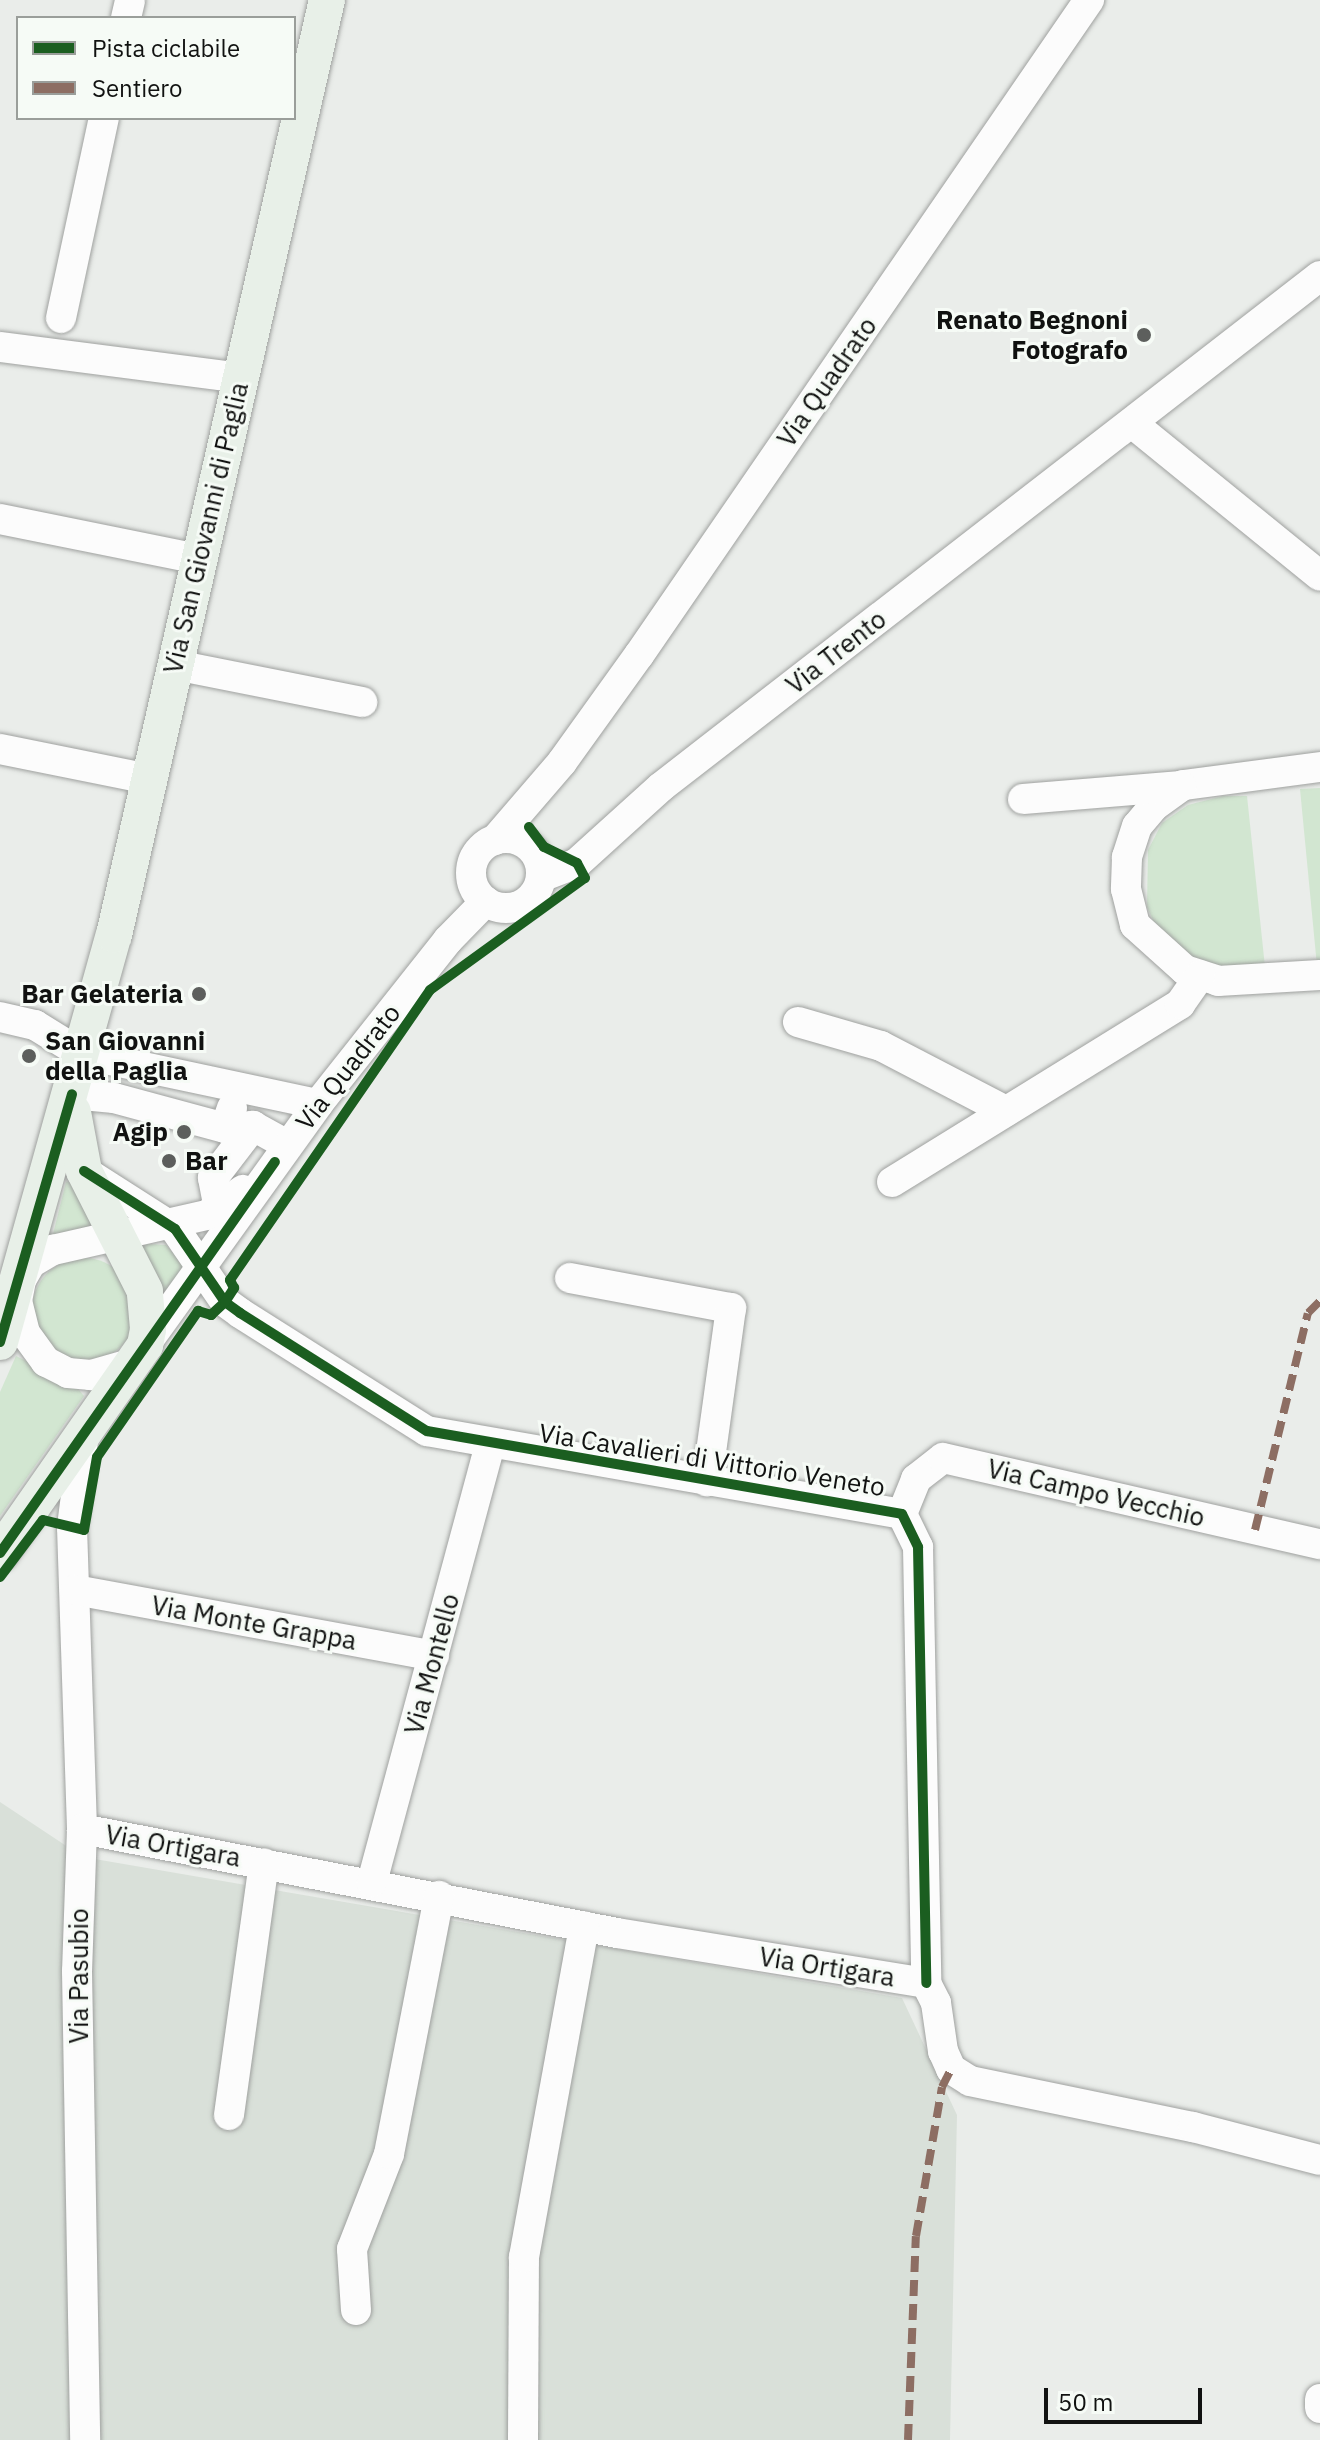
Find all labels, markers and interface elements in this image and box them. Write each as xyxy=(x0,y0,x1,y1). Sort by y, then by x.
legend xyxy=(16,16,296,120)
text: Pista ciclabile xyxy=(92,32,240,64)
text: Sentiero xyxy=(92,72,182,104)
place label: Renato Begnoni Fotografo xyxy=(936,304,1128,366)
street label: Via Quadrato xyxy=(771,311,883,453)
marker: Renato Begnoni Fotografo xyxy=(1135,326,1153,344)
street label: Via San Giovanni di Paglia xyxy=(157,379,255,677)
street label: Via Trento xyxy=(780,603,892,701)
place label: Bar Gelateria xyxy=(21,978,183,1010)
marker: Bar Gelateria xyxy=(190,985,208,1003)
street label: Via Quadrato xyxy=(289,998,407,1136)
place label: San Giovanni della Paglia xyxy=(45,1025,205,1086)
marker: San Giovanni della Paglia xyxy=(20,1047,38,1065)
place label: Agip xyxy=(113,1116,168,1148)
marker: Agip xyxy=(175,1123,193,1141)
place label: Bar xyxy=(185,1145,228,1177)
marker: Bar xyxy=(160,1152,178,1170)
street label: Via Cavalieri di Vittorio Veneto xyxy=(537,1417,887,1503)
street label: Via Campo Vecchio xyxy=(984,1453,1208,1533)
street label: Via Monte Grappa xyxy=(149,1590,359,1656)
street label: Via Montello xyxy=(398,1590,466,1738)
street label: Via Ortigara xyxy=(103,1819,243,1873)
street label: Via Pasubio xyxy=(63,1908,95,2044)
street label: Via Ortigara xyxy=(757,1941,897,1993)
scale bar xyxy=(1048,2372,1206,2422)
text: 50 m xyxy=(1058,2386,1113,2418)

